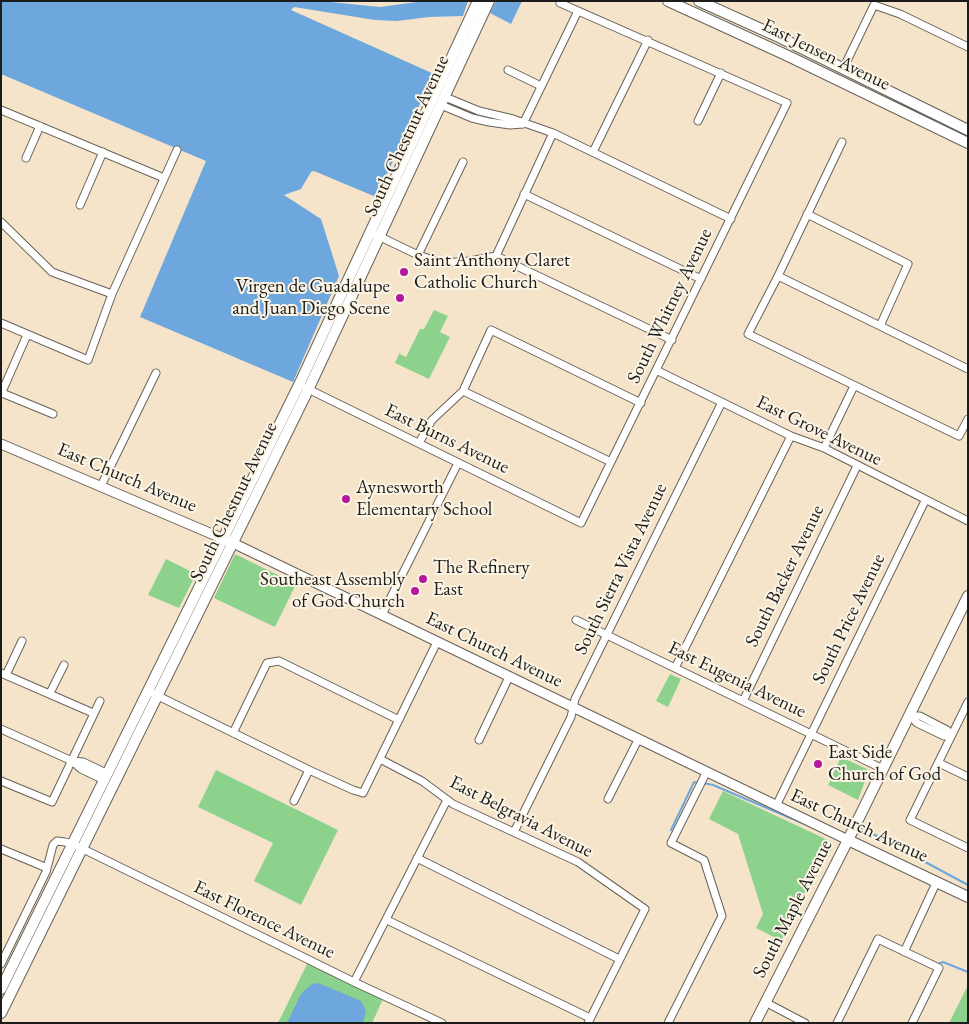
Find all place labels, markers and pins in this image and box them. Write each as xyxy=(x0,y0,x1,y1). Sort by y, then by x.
place label: Saint Anthony Claret Catholic Church xyxy=(414,250,570,294)
marker: Saint Anthony Claret Catholic Church xyxy=(398,266,410,278)
place label: Virgen de Guadalupe and Juan Diego Scene xyxy=(232,276,390,320)
marker: Virgen de Guadalupe and Juan Diego Scene xyxy=(394,292,406,304)
place label: Aynesworth Elementary School xyxy=(356,477,492,521)
marker: Aynesworth Elementary School xyxy=(340,493,352,505)
place label: The Refinery East xyxy=(433,557,530,601)
place label: Southeast Assembly of God Church xyxy=(260,569,405,613)
marker: The Refinery East xyxy=(417,573,429,585)
marker: Southeast Assembly of God Church xyxy=(409,585,421,597)
place label: East Side Church of God xyxy=(828,742,941,786)
marker: East Side Church of God xyxy=(812,758,824,770)

